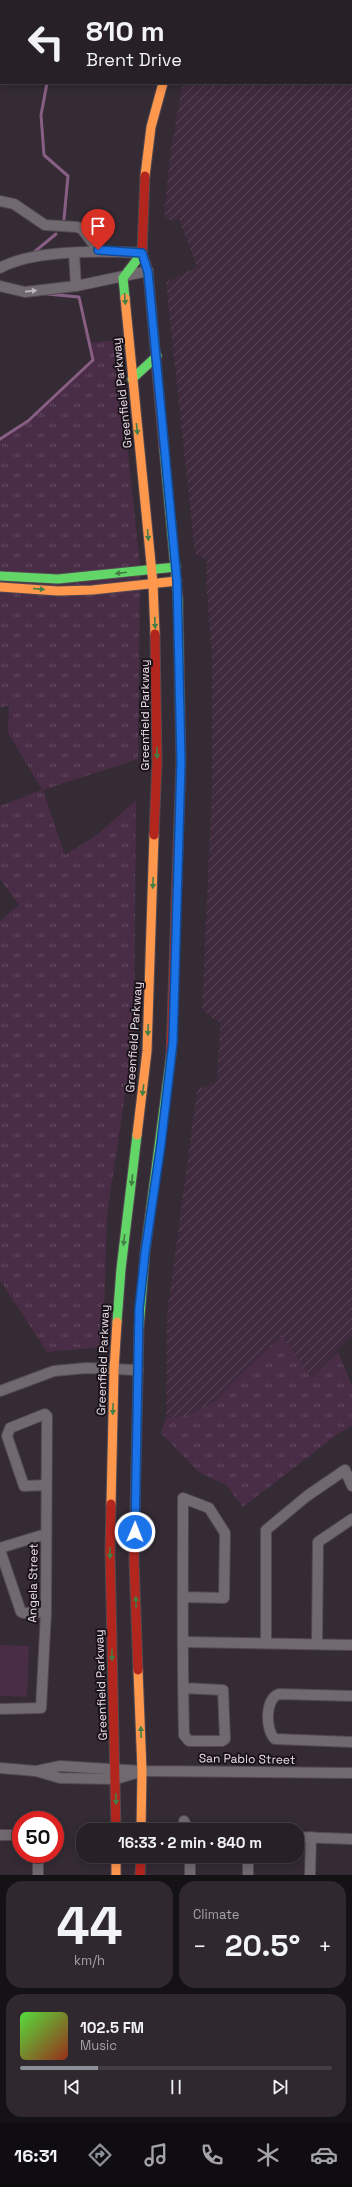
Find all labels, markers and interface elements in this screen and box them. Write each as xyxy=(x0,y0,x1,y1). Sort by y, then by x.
text: 810 m xyxy=(86,13,165,49)
icon: left xyxy=(20,16,72,68)
text: Brent Drive xyxy=(86,48,182,71)
pin xyxy=(81,209,115,250)
icon: arrive xyxy=(87,215,109,237)
one-way arrow xyxy=(25,288,37,294)
one-way arrow xyxy=(122,293,129,306)
street label: Greenfield Parkway xyxy=(108,337,136,449)
one-way arrow xyxy=(134,423,141,435)
one-way arrow xyxy=(145,529,151,541)
one-way arrow xyxy=(115,570,127,576)
one-way arrow xyxy=(33,586,45,593)
one-way arrow xyxy=(152,617,158,630)
street label: Greenfield Parkway xyxy=(137,660,153,771)
one-way arrow xyxy=(154,747,160,760)
one-way arrow xyxy=(150,877,157,889)
street label: Greenfield Parkway xyxy=(122,981,146,1093)
one-way arrow xyxy=(145,1024,152,1036)
one-way arrow xyxy=(140,1084,146,1096)
one-way arrow xyxy=(129,1173,135,1186)
one-way arrow xyxy=(121,1234,127,1246)
street label: Greenfield Parkway xyxy=(93,1304,113,1416)
one-way arrow xyxy=(110,1403,116,1416)
position arrow xyxy=(114,1511,156,1553)
street label: Angela Street xyxy=(24,1543,42,1623)
one-way arrow xyxy=(107,1547,113,1560)
one-way arrow xyxy=(133,1595,139,1608)
street label: Greenfield Parkway xyxy=(91,1629,111,1741)
one-way arrow xyxy=(109,1649,115,1662)
one-way arrow xyxy=(137,1726,144,1738)
street label: San Pablo Street xyxy=(199,1750,295,1768)
one-way arrow xyxy=(113,1793,119,1806)
speed limit sign: 50 xyxy=(12,1811,64,1863)
text: 16:33 · 2 min · 840 m xyxy=(118,1833,262,1852)
text: 44 xyxy=(56,1893,123,1959)
text: Climate xyxy=(193,1906,239,1923)
text: 20.5° xyxy=(225,1926,300,1965)
text: − xyxy=(193,1932,207,1960)
text: + xyxy=(318,1932,332,1960)
text: km/h xyxy=(74,1952,105,1969)
text: 102.5 FM xyxy=(80,2018,144,2037)
text: Music xyxy=(80,2037,117,2054)
icon: previous xyxy=(61,2076,83,2098)
icon: pause xyxy=(165,2076,187,2098)
icon: next xyxy=(269,2076,291,2098)
icon: directions xyxy=(86,2141,114,2169)
icon: music xyxy=(142,2141,170,2169)
icon: phone xyxy=(198,2141,226,2169)
icon: climate xyxy=(254,2141,282,2169)
icon: car xyxy=(310,2141,338,2169)
text: 16:31 xyxy=(14,2144,57,2167)

